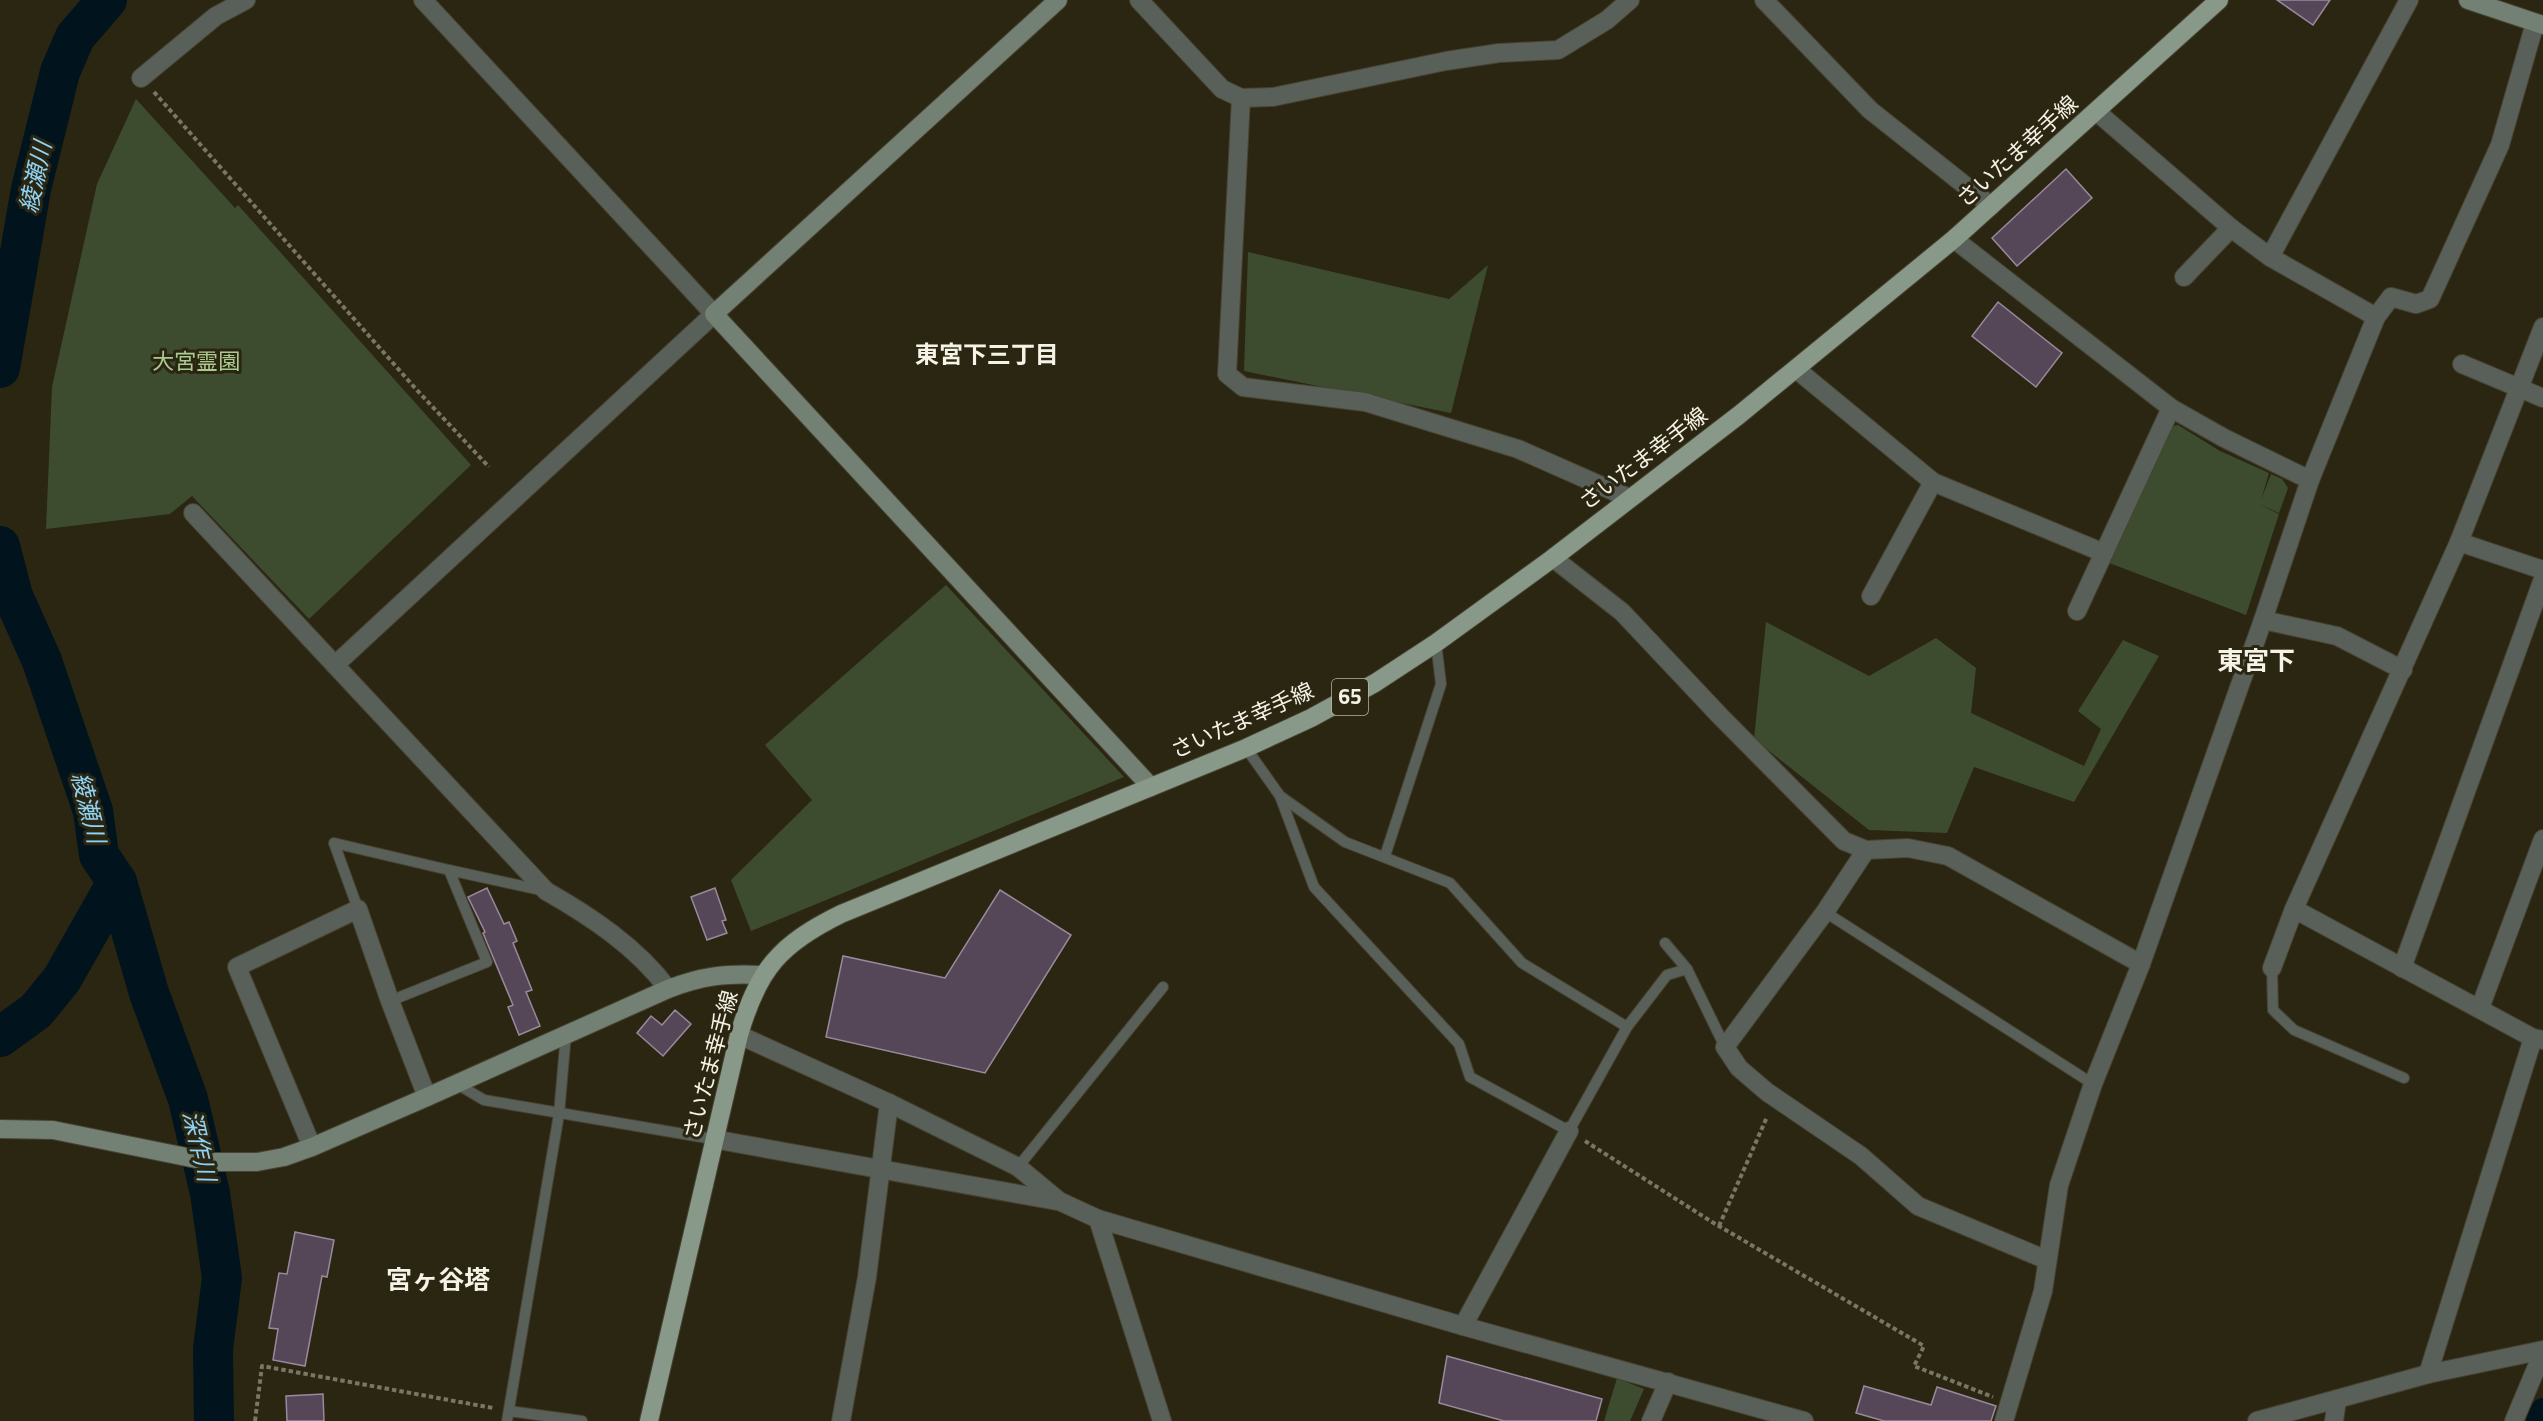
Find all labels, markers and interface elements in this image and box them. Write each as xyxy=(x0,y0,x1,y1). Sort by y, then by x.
street label: さいたま幸手線 xyxy=(1949,87,2085,215)
water label: 綾瀬川 xyxy=(10,135,61,216)
district label: 東宮下三丁目 xyxy=(915,336,1059,372)
park label: 大宮霊園 xyxy=(152,344,240,378)
street label: さいたま幸手線 xyxy=(1572,398,1714,518)
district label: 東宮下 xyxy=(2217,641,2295,680)
street label: さいたま幸手線 xyxy=(1165,673,1319,767)
road number: 65 xyxy=(1332,679,1368,715)
water label: 綾瀬川 xyxy=(63,768,116,850)
street label: さいたま幸手線 xyxy=(674,987,746,1143)
water label: 深作川 xyxy=(174,1107,226,1188)
district label: 宮ヶ谷塔 xyxy=(386,1260,490,1299)

